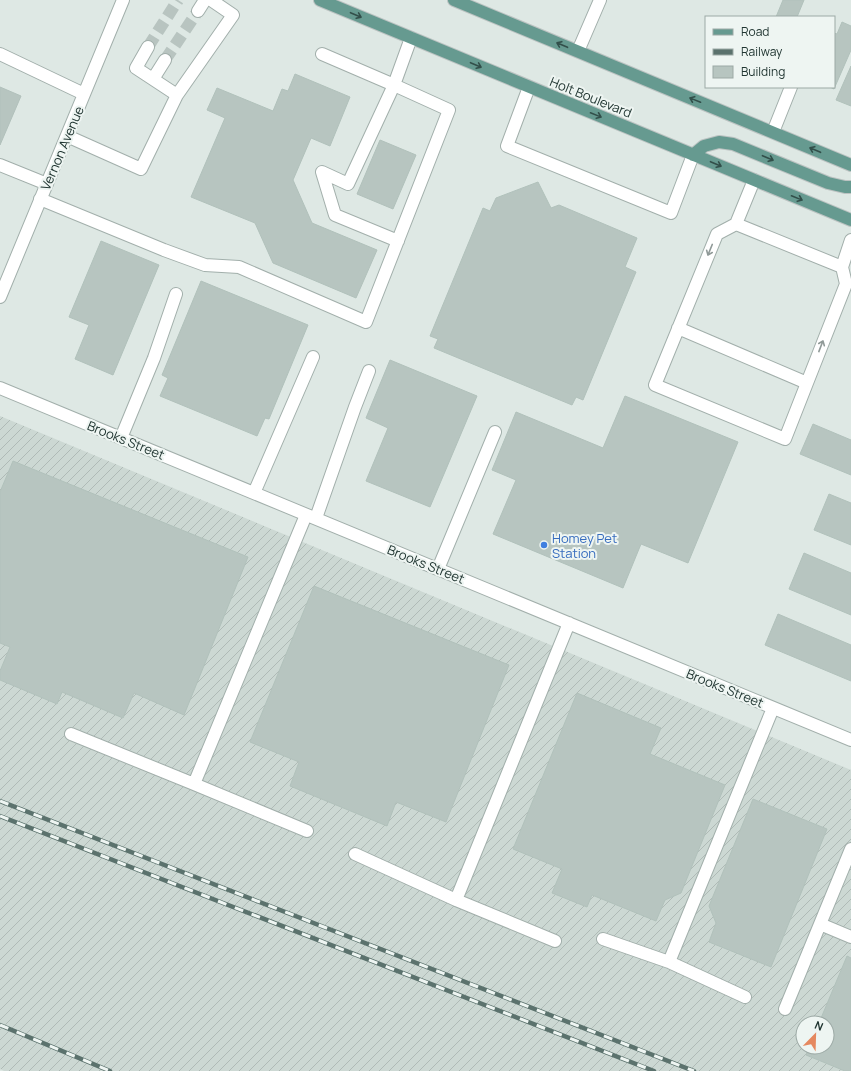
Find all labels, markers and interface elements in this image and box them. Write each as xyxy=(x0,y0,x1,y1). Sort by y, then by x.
one-way arrow xyxy=(350,12,362,19)
legend xyxy=(705,16,835,88)
text: Road xyxy=(741,23,769,40)
one-way arrow xyxy=(557,40,569,48)
text: Railway xyxy=(741,43,783,60)
one-way arrow xyxy=(470,61,482,69)
text: Building xyxy=(741,63,785,80)
street label: Holt Boulevard xyxy=(547,72,635,122)
one-way arrow xyxy=(690,95,702,103)
street label: Vernon Avenue xyxy=(36,103,88,193)
one-way arrow xyxy=(590,111,602,119)
one-way arrow xyxy=(810,146,822,153)
one-way arrow xyxy=(761,155,773,162)
one-way arrow xyxy=(710,161,722,169)
one-way arrow xyxy=(791,194,803,202)
one-way arrow xyxy=(706,244,714,256)
one-way arrow xyxy=(818,341,826,353)
street label: Brooks Street xyxy=(85,416,167,464)
place label: Homey Pet Station xyxy=(552,529,617,562)
street label: Brooks Street xyxy=(385,540,467,588)
marker: Homey Pet Station xyxy=(539,540,549,550)
street label: Brooks Street xyxy=(684,664,766,712)
north arrow xyxy=(795,1015,835,1055)
text: N xyxy=(813,1017,826,1034)

